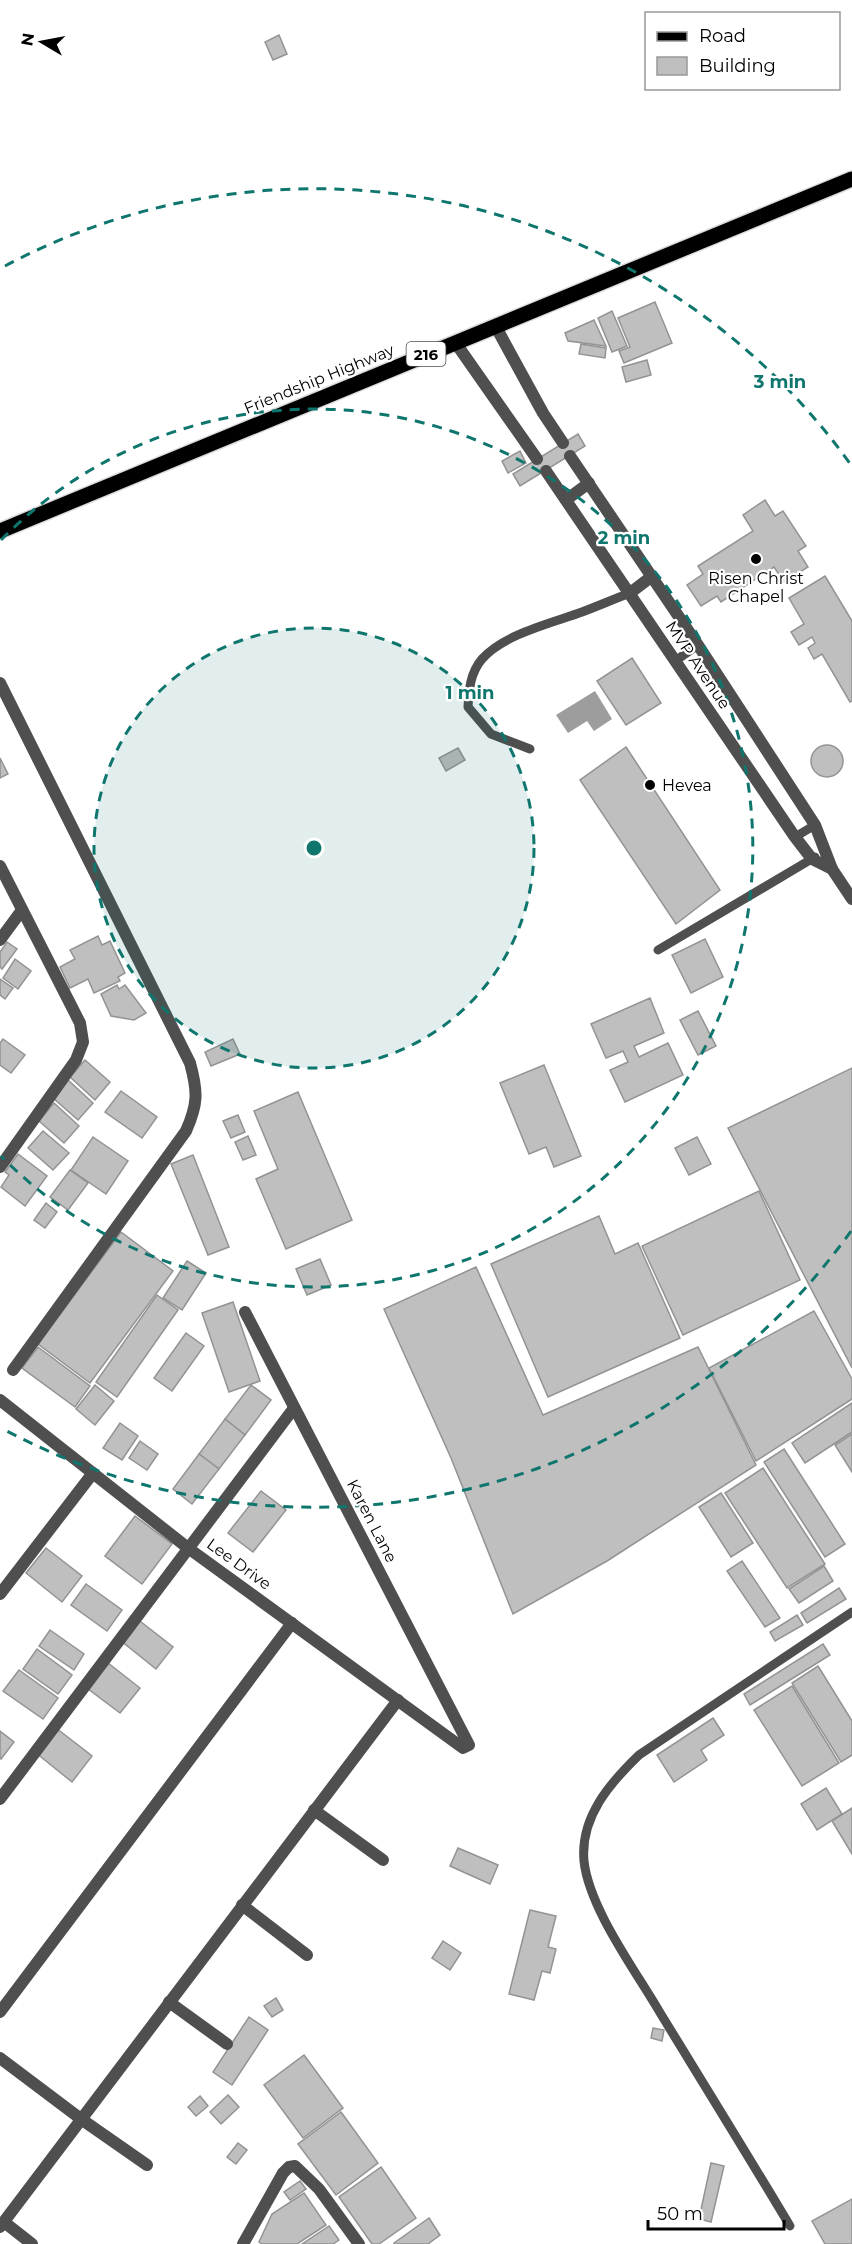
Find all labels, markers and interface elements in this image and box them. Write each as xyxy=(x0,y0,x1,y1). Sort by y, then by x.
north arrow xyxy=(12,12,72,72)
legend xyxy=(645,12,840,90)
text: Road xyxy=(699,25,746,47)
text: N xyxy=(17,31,38,48)
text: Building xyxy=(699,55,776,77)
street label: Friendship Highway xyxy=(241,340,397,418)
road number: 216 xyxy=(406,342,446,366)
text: 3 min xyxy=(753,371,806,393)
text: 2 min xyxy=(598,527,650,549)
marker: Risen Christ Chapel xyxy=(749,552,763,566)
place label: Risen Christ Chapel xyxy=(708,569,804,606)
street label: MVP Avenue xyxy=(662,617,734,713)
text: 1 min xyxy=(446,682,494,704)
place label: Hevea xyxy=(662,776,712,795)
marker: Hevea xyxy=(643,778,657,792)
centre of rings xyxy=(304,838,324,858)
street label: Karen Lane xyxy=(343,1476,401,1566)
street label: Lee Drive xyxy=(203,1534,275,1594)
scale bar xyxy=(648,2193,784,2231)
text: 50 m xyxy=(657,2203,703,2225)

